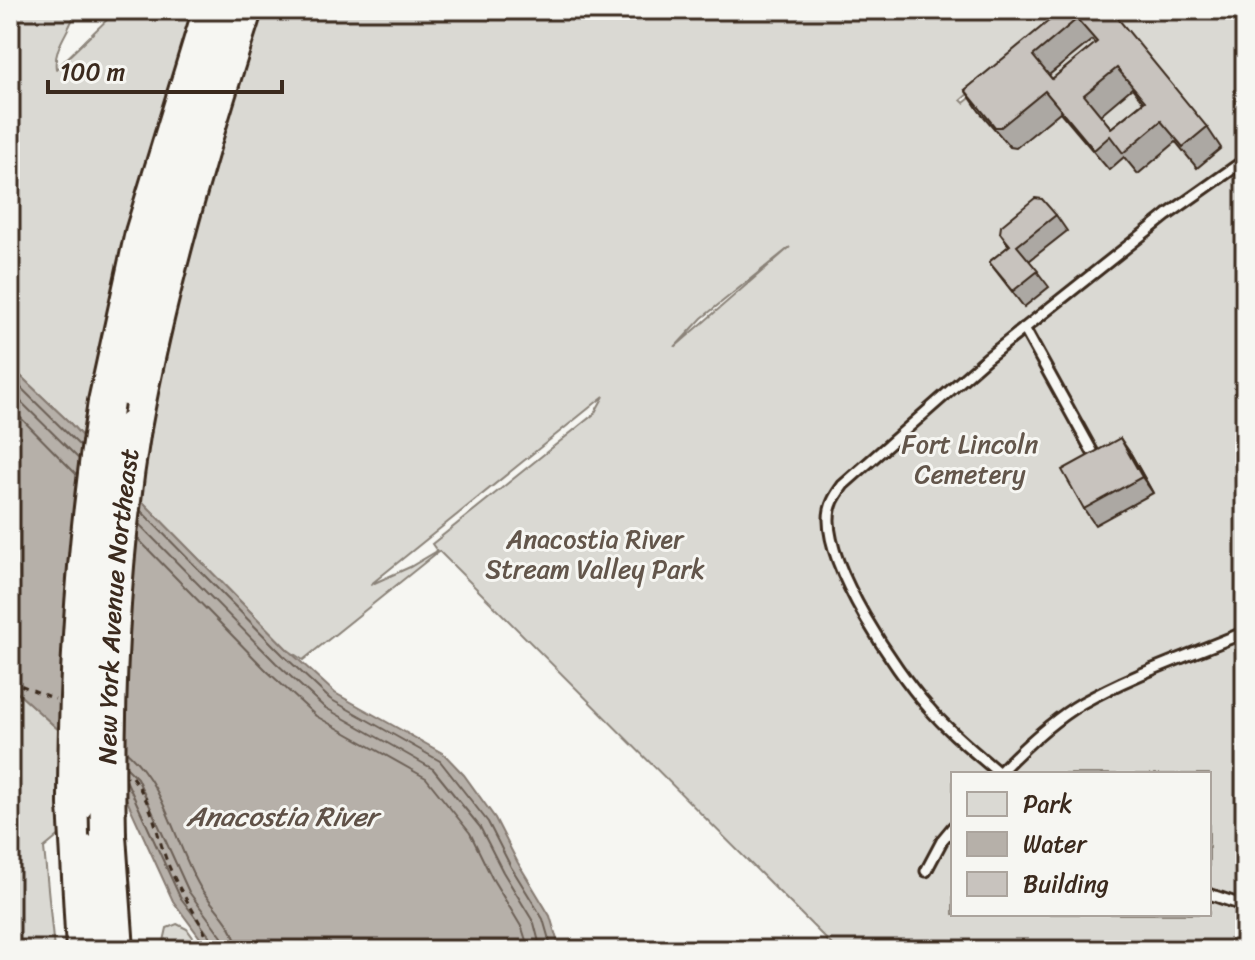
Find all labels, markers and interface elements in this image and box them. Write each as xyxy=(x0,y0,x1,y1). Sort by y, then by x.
scale bar xyxy=(48,44,282,94)
text: 100 m xyxy=(60,51,125,93)
park label: Fort Lincoln Cemetery xyxy=(902,421,1038,497)
street label: New York Avenue Northeast xyxy=(84,445,153,765)
park label: Anacostia River Stream Valley Park xyxy=(485,516,705,592)
legend xyxy=(951,772,1211,916)
text: Park xyxy=(1023,783,1072,825)
water label: Anacostia River xyxy=(185,792,382,841)
text: Water xyxy=(1023,823,1088,865)
text: Building xyxy=(1023,863,1109,905)

